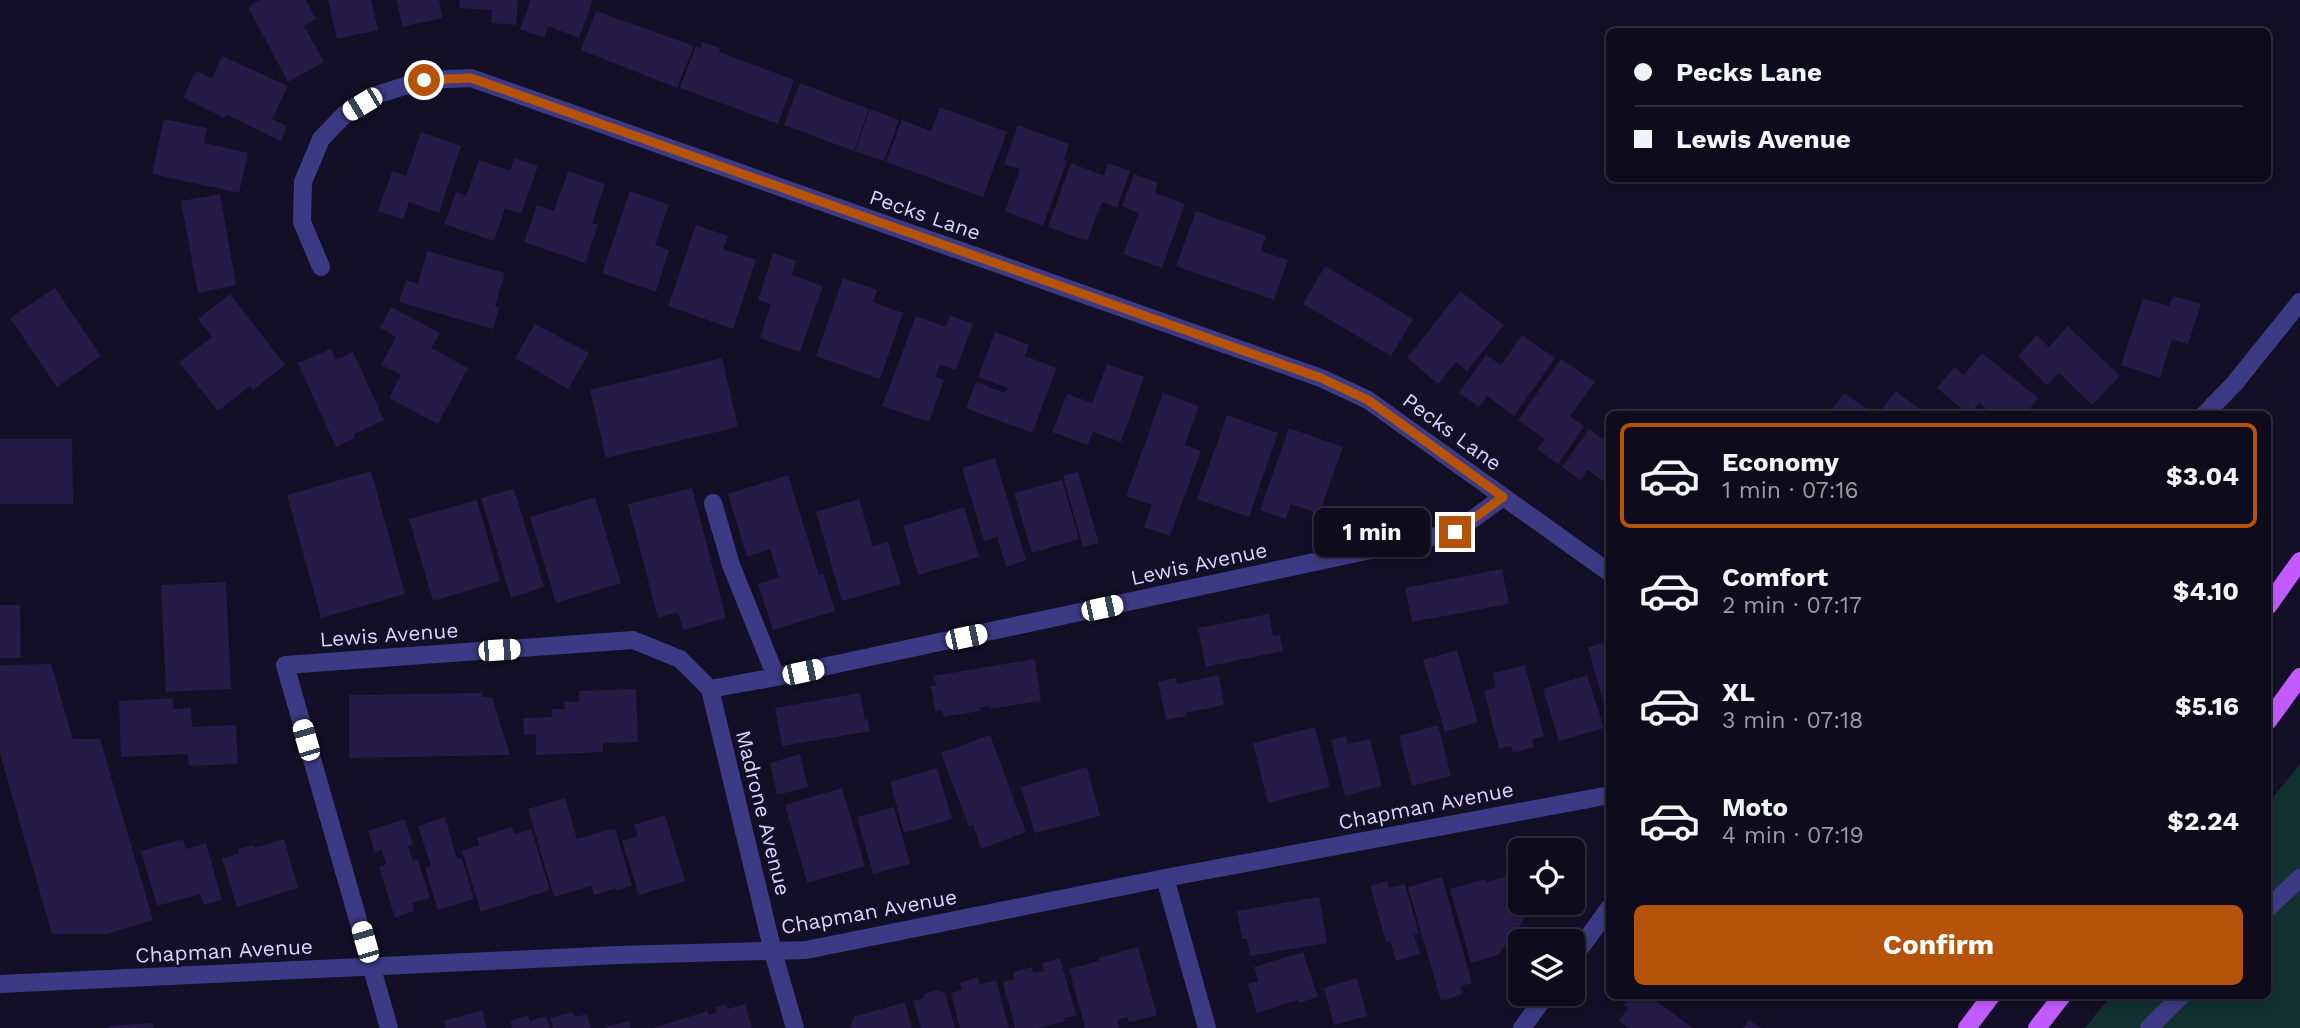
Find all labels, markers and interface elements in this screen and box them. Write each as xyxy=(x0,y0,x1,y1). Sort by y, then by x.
text: Pecks Lane xyxy=(1676,57,1822,87)
route start xyxy=(408,64,440,96)
car xyxy=(339,84,386,124)
text: Lewis Avenue xyxy=(1676,124,1851,154)
street label: Pecks Lane xyxy=(866,184,984,245)
street label: Pecks Lane xyxy=(1398,387,1507,476)
icon: car xyxy=(1638,444,1701,507)
text: Economy xyxy=(1722,447,1839,477)
text: $3.04 xyxy=(2166,461,2239,491)
text: 1 min · 07:16 xyxy=(1722,477,1858,504)
callout: 1 min xyxy=(1315,508,1430,556)
route end xyxy=(1439,516,1471,548)
text: 1 min xyxy=(1342,519,1402,546)
street label: Lewis Avenue xyxy=(1128,537,1269,590)
icon: car xyxy=(1638,559,1701,622)
text: Comfort xyxy=(1722,562,1828,592)
text: $4.10 xyxy=(2173,576,2239,606)
text: 2 min · 07:17 xyxy=(1722,592,1862,619)
car xyxy=(1080,593,1125,623)
street label: Lewis Avenue xyxy=(319,617,459,652)
car xyxy=(944,622,989,652)
car xyxy=(478,638,521,662)
car xyxy=(781,657,826,687)
icon: car xyxy=(1638,674,1701,737)
text: XL xyxy=(1722,677,1755,707)
text: $5.16 xyxy=(2175,691,2239,721)
text: 3 min · 07:18 xyxy=(1722,707,1863,734)
car xyxy=(291,717,322,763)
street label: Madrone Avenue xyxy=(731,728,796,898)
street label: Chapman Avenue xyxy=(1336,776,1516,835)
icon: car xyxy=(1638,789,1701,852)
text: Moto xyxy=(1722,792,1788,822)
text: $2.24 xyxy=(2167,806,2239,836)
text: 4 min · 07:19 xyxy=(1722,822,1864,849)
map controls xyxy=(1508,838,1585,1006)
button: locate xyxy=(1508,838,1585,915)
street label: Chapman Avenue xyxy=(779,884,959,939)
button: Confirm xyxy=(1634,905,2243,985)
car xyxy=(350,919,381,965)
button: layers xyxy=(1508,929,1585,1006)
street label: Chapman Avenue xyxy=(134,933,313,968)

